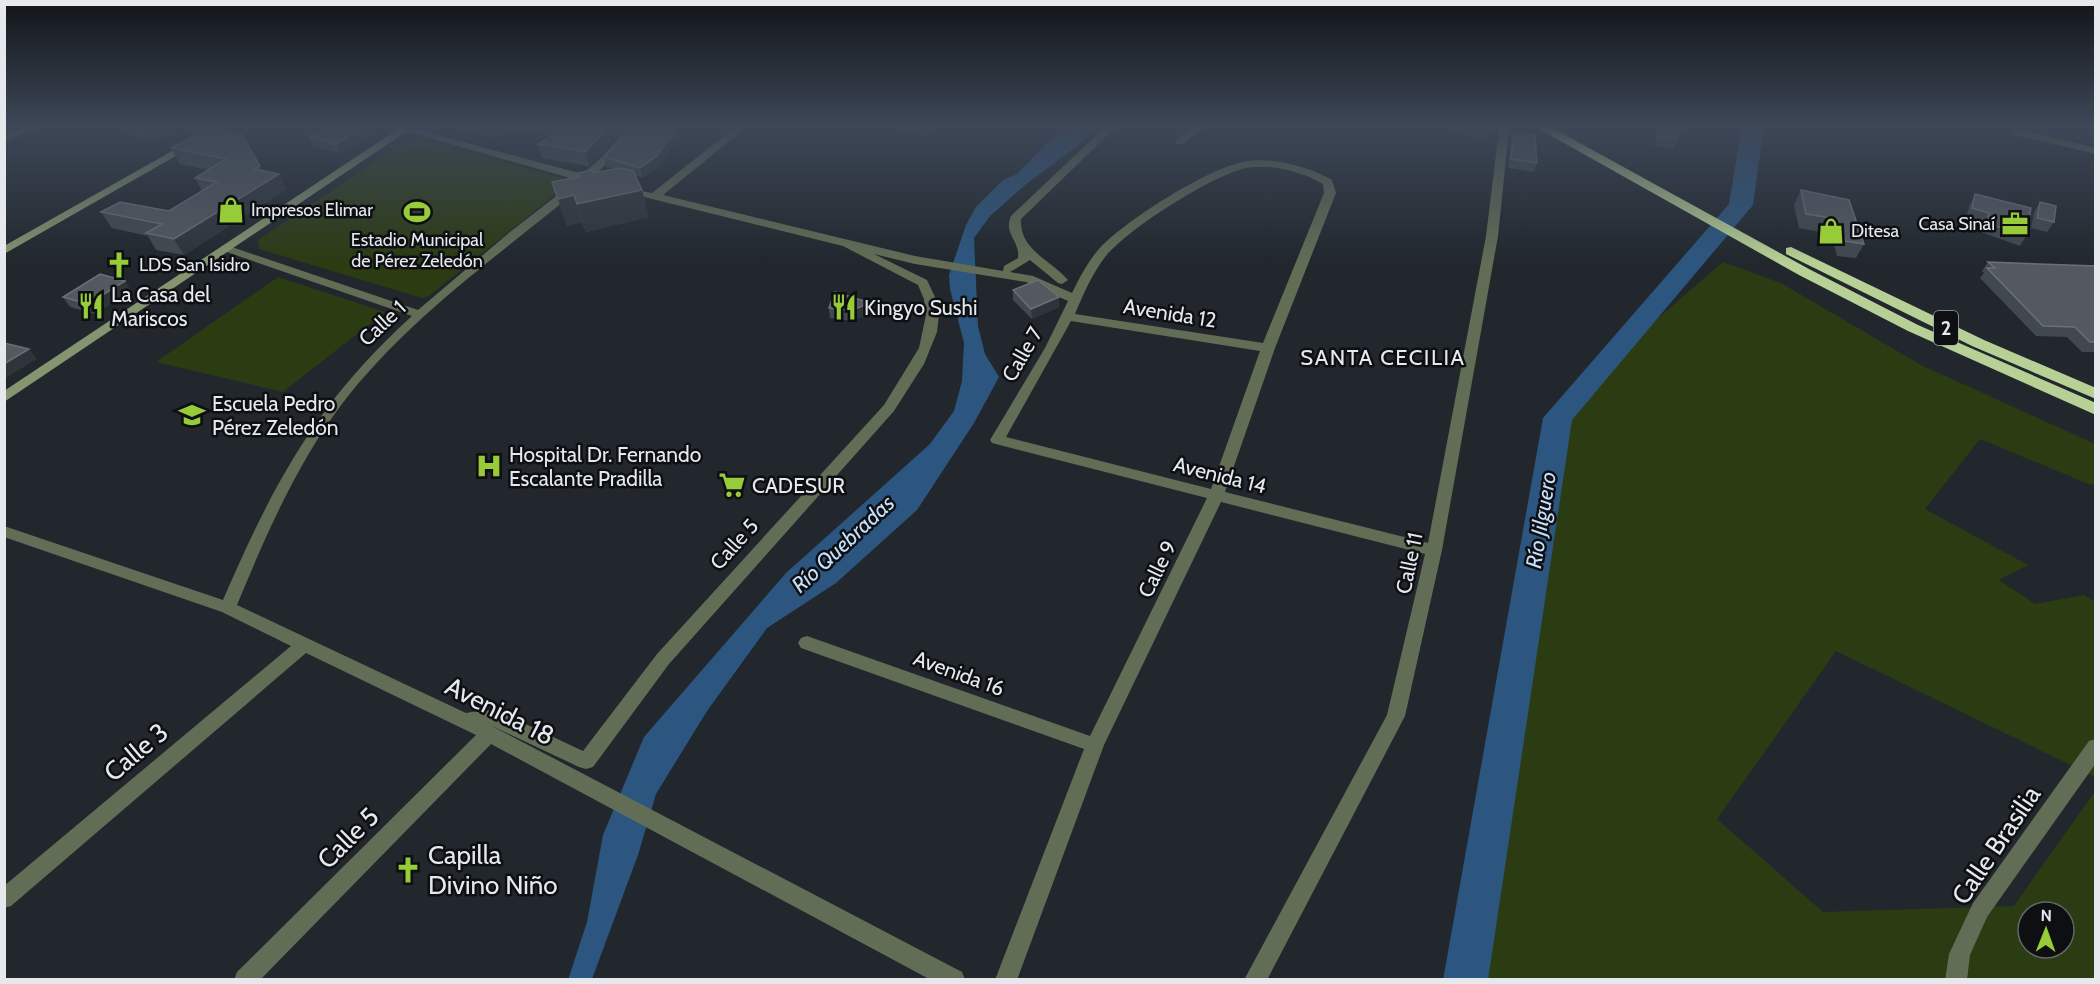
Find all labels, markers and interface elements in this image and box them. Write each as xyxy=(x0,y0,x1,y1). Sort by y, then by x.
shop icon: Impresos Elimar xyxy=(216,195,246,225)
sports icon: Estadio Municipal de Pérez Zeledón xyxy=(402,197,432,227)
place label: Impresos Elimar xyxy=(251,199,373,221)
office icon: Casa Sinaí xyxy=(2000,209,2030,239)
place label: Casa Sinaí xyxy=(1918,213,1995,235)
shop icon: Ditesa xyxy=(1816,216,1846,246)
place label: Ditesa xyxy=(1851,220,1899,242)
place label: Estadio Municipal de Pérez Zeledón xyxy=(351,229,484,272)
church icon: LDS San Isidro xyxy=(104,250,134,280)
place label: LDS San Isidro xyxy=(139,254,250,276)
place label: La Casa del Mariscos xyxy=(111,282,210,331)
restaurant icon: La Casa del Mariscos xyxy=(76,291,106,321)
restaurant icon: Kingyo Sushi xyxy=(829,292,859,322)
street label: Avenida 12 xyxy=(1122,293,1218,333)
street label: Calle 1 xyxy=(353,295,411,351)
place label: Kingyo Sushi xyxy=(864,295,977,320)
road number: 2 xyxy=(1934,311,1958,345)
street label: Calle 7 xyxy=(996,322,1048,386)
district label: SANTA CECILIA xyxy=(1300,344,1466,371)
place label: Escuela Pedro Pérez Zeledón xyxy=(212,391,338,440)
school or university icon: Escuela Pedro Pérez Zeledón xyxy=(177,400,207,430)
place label: Hospital Dr. Fernando Escalante Pradilla xyxy=(509,442,701,491)
hospital icon: Hospital Dr. Fernando Escalante Pradilla xyxy=(474,451,504,481)
street label: Avenida 14 xyxy=(1171,451,1269,499)
supermarket icon: CADESUR xyxy=(717,470,747,500)
water label: Río Jilguero xyxy=(1520,470,1562,570)
place label: CADESUR xyxy=(752,473,845,498)
water label: Río Quebradas xyxy=(786,489,900,599)
street label: Calle 5 xyxy=(705,513,763,575)
street label: Calle 11 xyxy=(1390,530,1428,596)
street label: Calle 9 xyxy=(1133,536,1181,602)
street label: Avenida 16 xyxy=(910,645,1008,701)
street label: Avenida 18 xyxy=(440,670,560,752)
street label: Calle 3 xyxy=(97,716,175,788)
street label: Calle Brasilia xyxy=(1945,779,2048,910)
street label: Calle 5 xyxy=(311,801,385,875)
place label: Capilla Divino Niño xyxy=(428,839,558,901)
church icon: Capilla Divino Niño xyxy=(393,855,423,885)
north arrow xyxy=(2016,900,2076,960)
text: N xyxy=(2040,906,2052,925)

